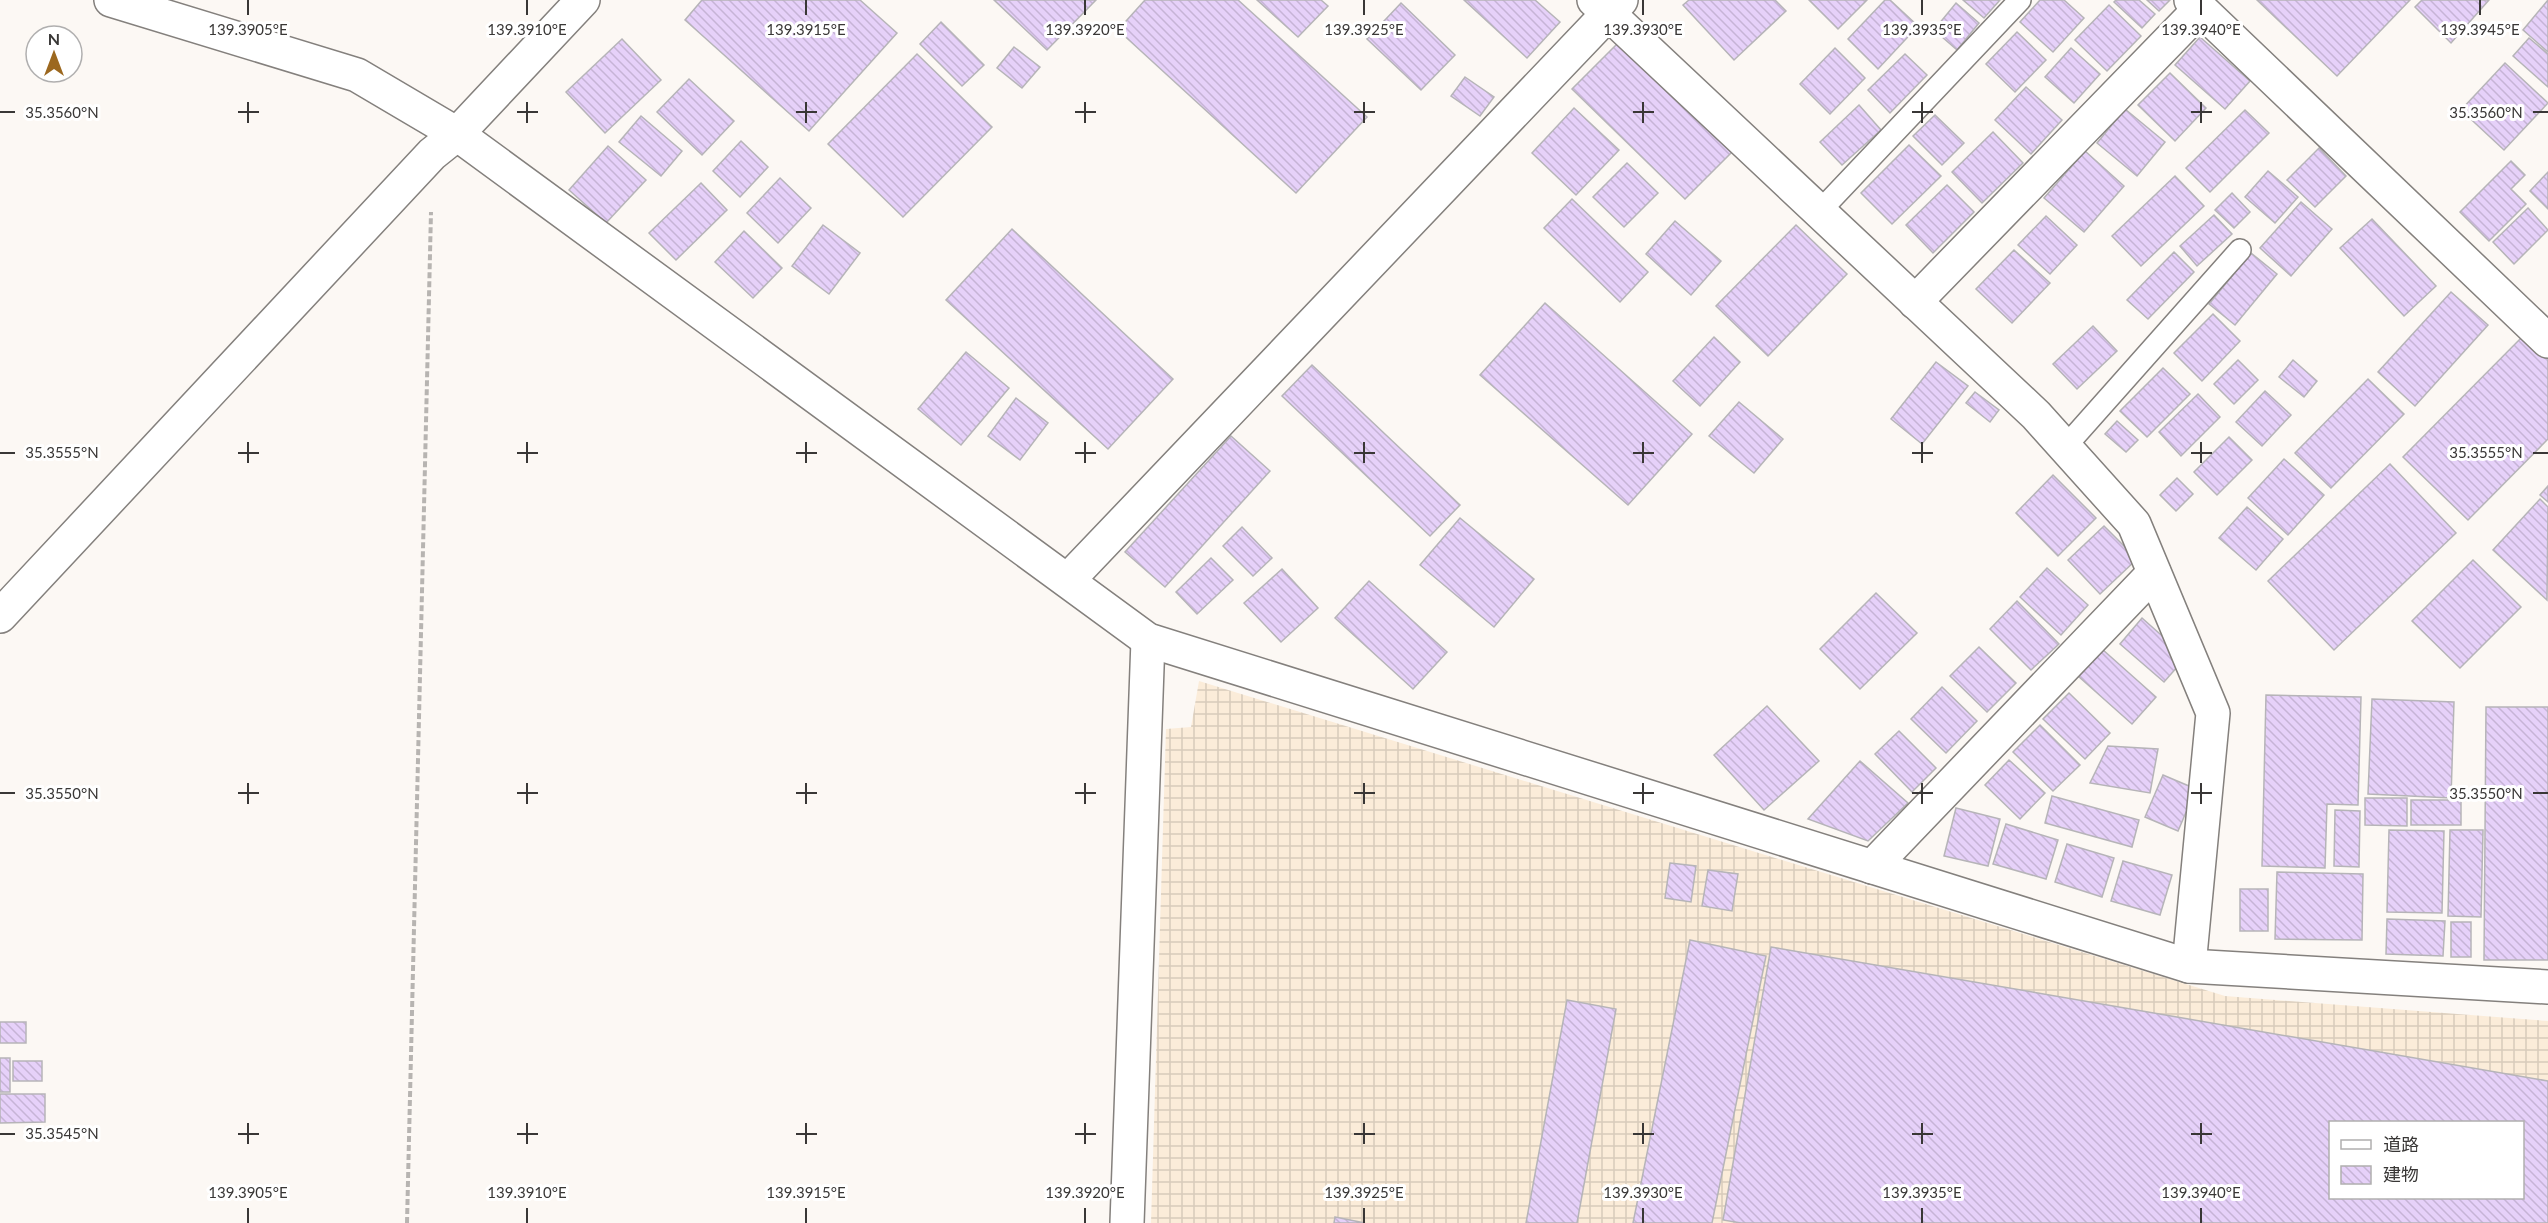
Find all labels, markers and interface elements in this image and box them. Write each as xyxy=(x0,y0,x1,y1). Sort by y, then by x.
text: 139.3905°E xyxy=(208,20,288,38)
text: 139.3910°E xyxy=(487,20,567,38)
text: 139.3915°E xyxy=(766,20,846,38)
text: 139.3920°E xyxy=(1045,20,1125,38)
text: 139.3925°E xyxy=(1324,20,1404,38)
text: 139.3930°E xyxy=(1603,20,1683,38)
text: 139.3935°E xyxy=(1882,20,1962,38)
text: 139.3940°E xyxy=(2161,20,2241,38)
text: 139.3945°E xyxy=(2440,20,2520,38)
north arrow xyxy=(24,24,84,84)
text: N xyxy=(48,29,60,48)
text: 35.3560°N xyxy=(25,103,99,121)
text: 35.3560°N xyxy=(2449,103,2523,121)
text: 35.3555°N xyxy=(25,443,99,461)
text: 35.3555°N xyxy=(2449,443,2523,461)
text: 35.3550°N xyxy=(25,784,99,802)
text: 35.3550°N xyxy=(2449,784,2523,802)
legend xyxy=(2329,1121,2524,1199)
text: 35.3545°N xyxy=(25,1124,99,1142)
text: 道路 xyxy=(2383,1133,2419,1155)
text: 建物 xyxy=(2383,1163,2419,1185)
text: 139.3905°E xyxy=(208,1183,288,1201)
text: 139.3910°E xyxy=(487,1183,567,1201)
text: 139.3915°E xyxy=(766,1183,846,1201)
text: 139.3920°E xyxy=(1045,1183,1125,1201)
text: 139.3925°E xyxy=(1324,1183,1404,1201)
text: 139.3930°E xyxy=(1603,1183,1683,1201)
text: 139.3935°E xyxy=(1882,1183,1962,1201)
text: 139.3940°E xyxy=(2161,1183,2241,1201)

